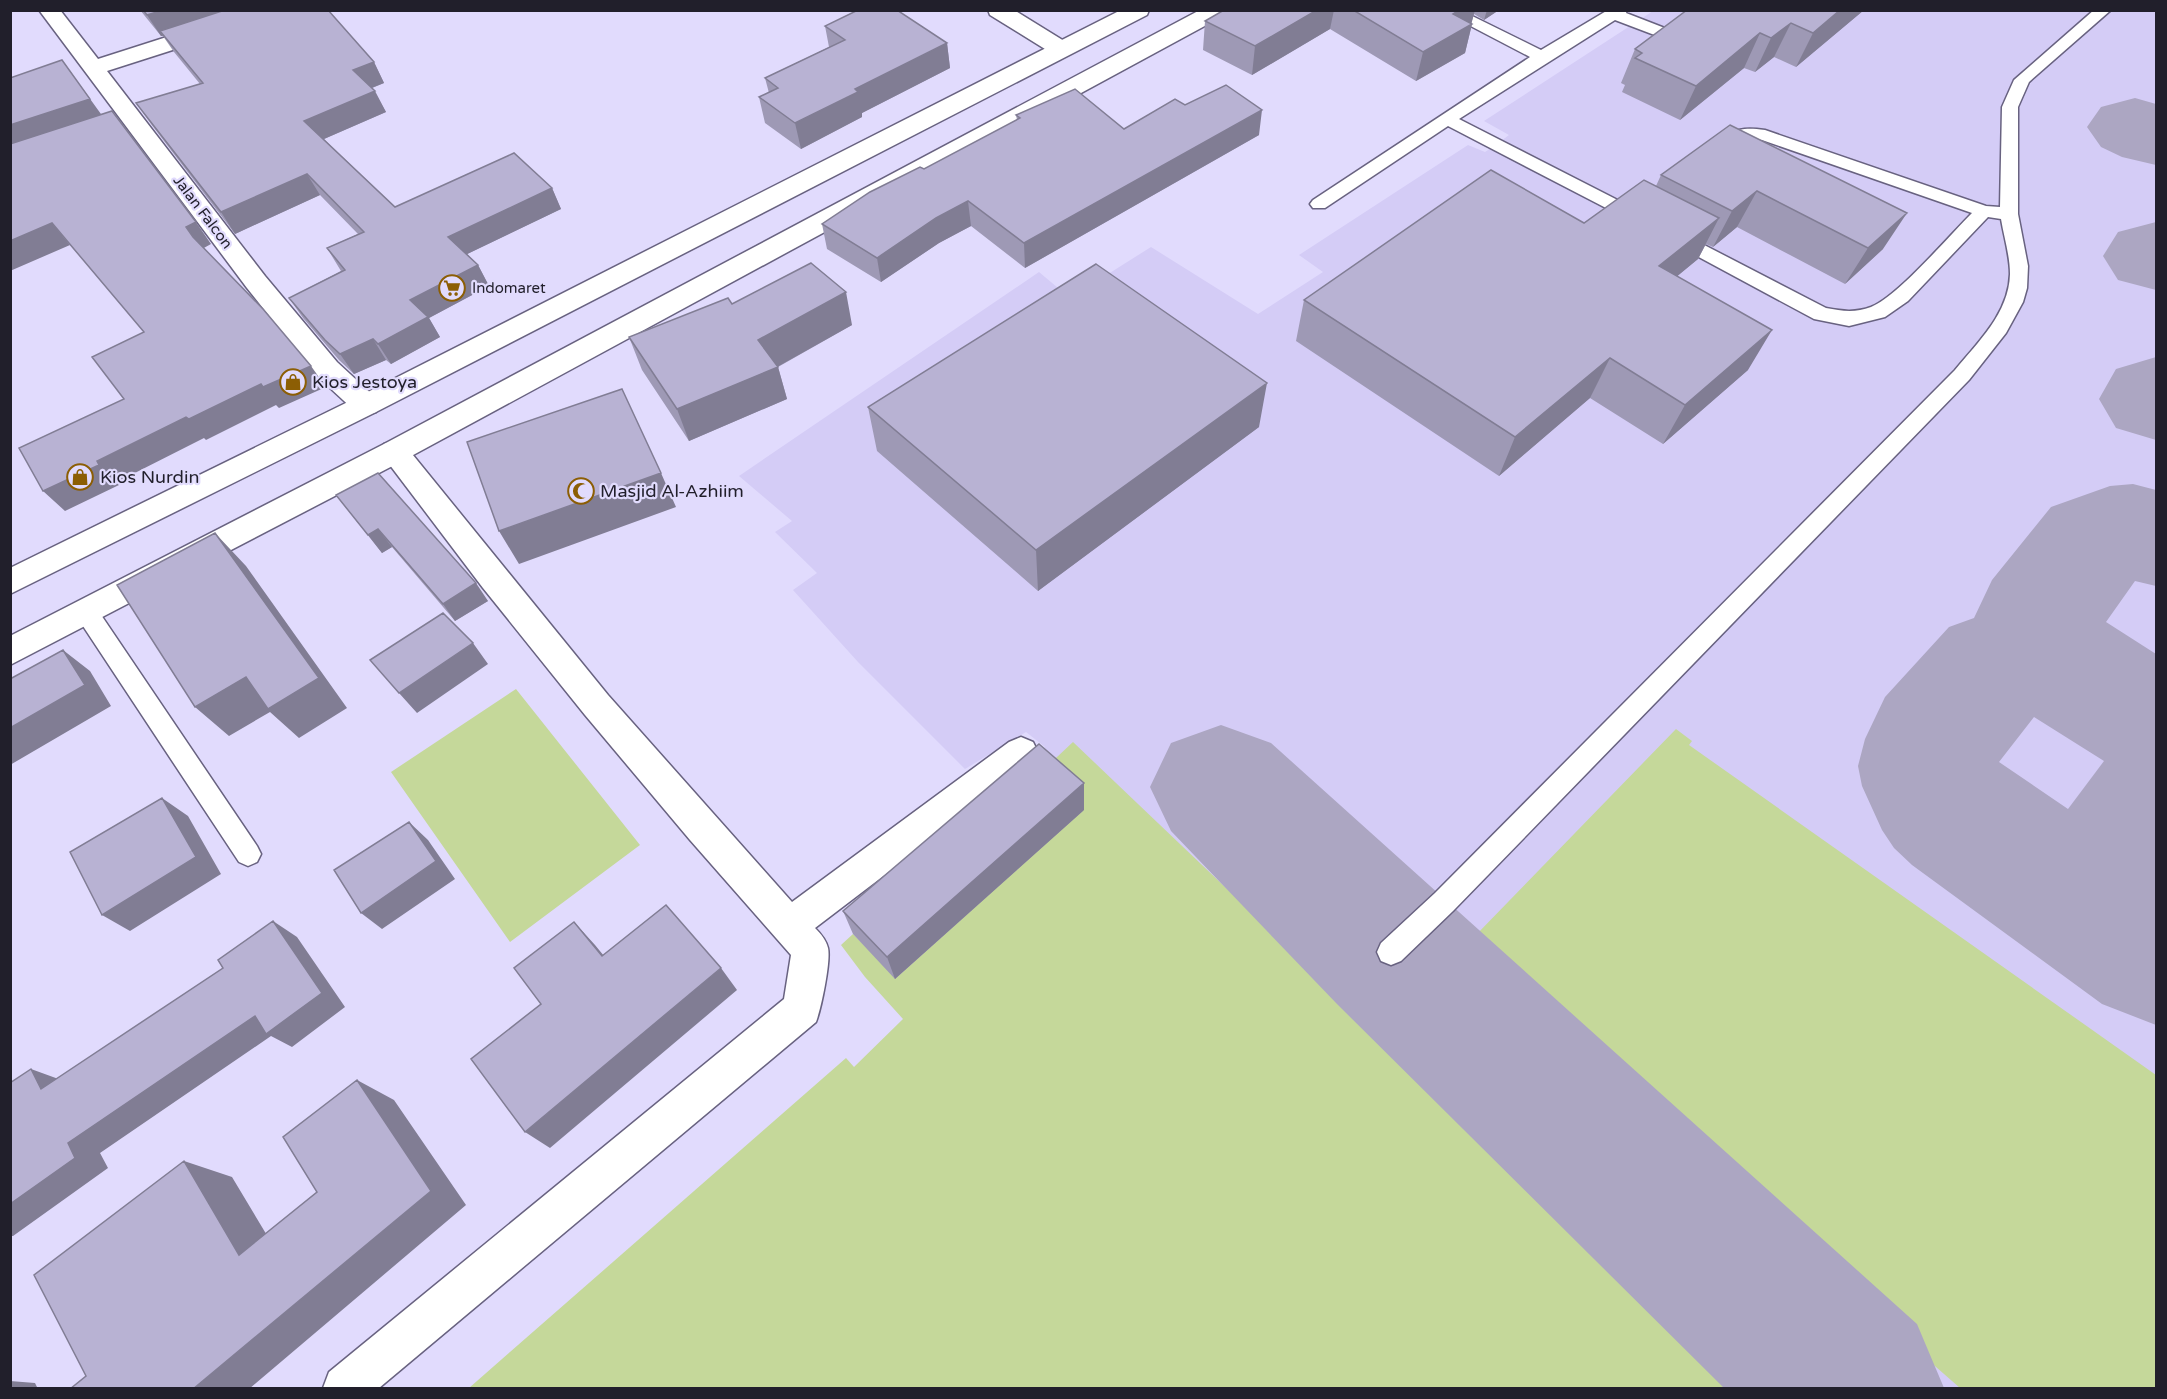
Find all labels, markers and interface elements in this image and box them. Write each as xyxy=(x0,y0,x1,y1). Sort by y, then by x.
street label: Jalan Falcon xyxy=(170,172,236,252)
supermarket icon: Indomaret xyxy=(437,273,467,303)
place label: Indomaret xyxy=(472,279,546,297)
shop icon: Kios Jestoya xyxy=(278,367,308,397)
place label: Kios Jestoya xyxy=(312,371,417,393)
shop icon: Kios Nurdin xyxy=(65,462,95,492)
place label: Kios Nurdin xyxy=(100,466,199,488)
mosque icon: Masjid Al-Azhiim xyxy=(566,476,596,506)
place label: Masjid Al-Azhiim xyxy=(600,480,744,502)

